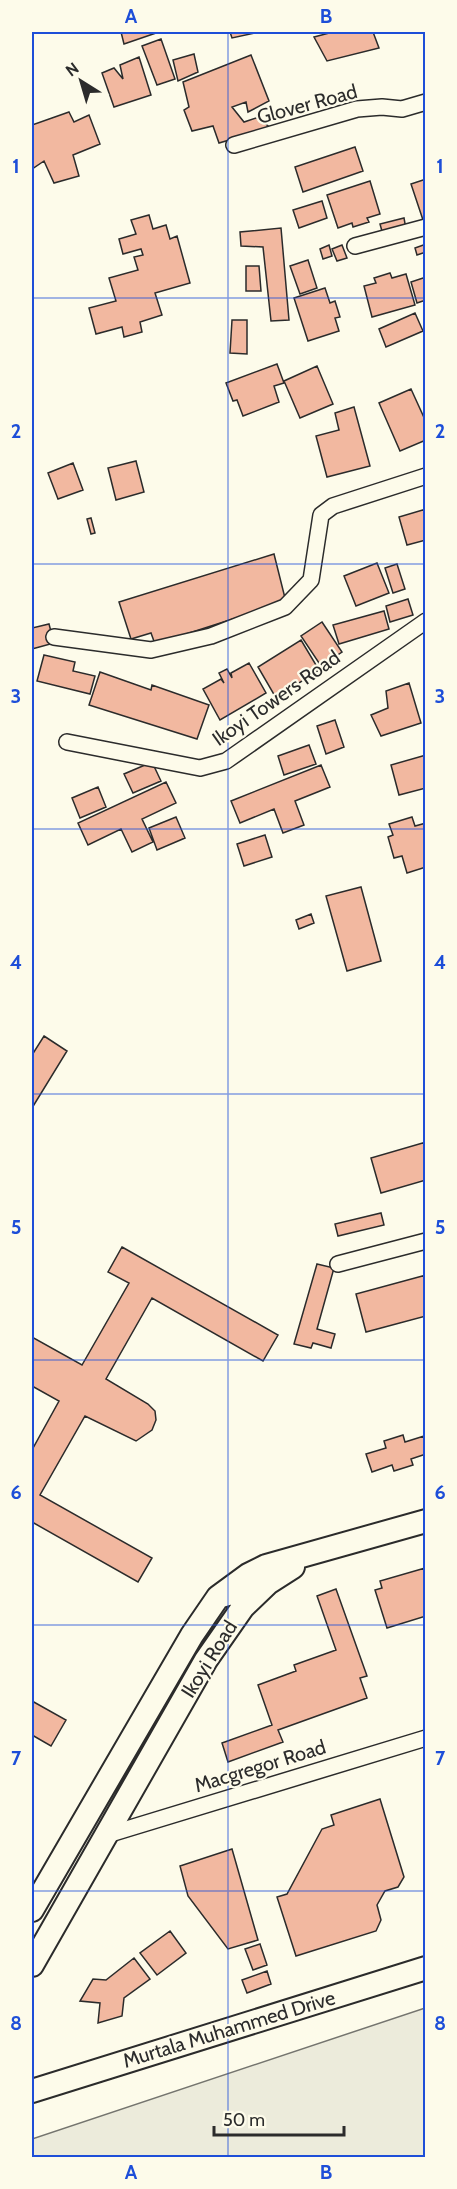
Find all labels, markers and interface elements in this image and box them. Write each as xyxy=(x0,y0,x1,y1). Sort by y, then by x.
text: A xyxy=(125,4,138,28)
text: B xyxy=(320,4,332,28)
north arrow xyxy=(51,51,111,111)
text: N xyxy=(62,58,83,80)
street label: Glover Road xyxy=(254,79,360,129)
text: 1 xyxy=(12,154,20,178)
text: 1 xyxy=(436,154,444,178)
text: 2 xyxy=(11,419,21,443)
text: 2 xyxy=(435,419,445,443)
street label: Ikoyi Towers Road xyxy=(208,645,344,751)
text: 3 xyxy=(11,684,21,708)
text: 3 xyxy=(435,684,445,708)
text: 4 xyxy=(10,950,22,974)
text: 4 xyxy=(434,950,446,974)
text: 5 xyxy=(11,1215,21,1239)
text: 5 xyxy=(435,1215,445,1239)
text: 6 xyxy=(10,1480,22,1504)
text: 6 xyxy=(434,1480,446,1504)
street label: Ikoyi Road xyxy=(176,1616,242,1702)
street label: Macgregor Road xyxy=(191,1735,329,1797)
text: 7 xyxy=(11,1746,22,1770)
text: 7 xyxy=(435,1746,446,1770)
street label: Murtala Muhammed Drive xyxy=(120,1985,338,2073)
text: 8 xyxy=(10,2011,22,2035)
text: 8 xyxy=(434,2011,446,2035)
scale bar xyxy=(214,2099,344,2137)
text: 50 m xyxy=(223,2109,265,2131)
text: A xyxy=(125,2160,138,2184)
text: B xyxy=(320,2160,332,2184)

